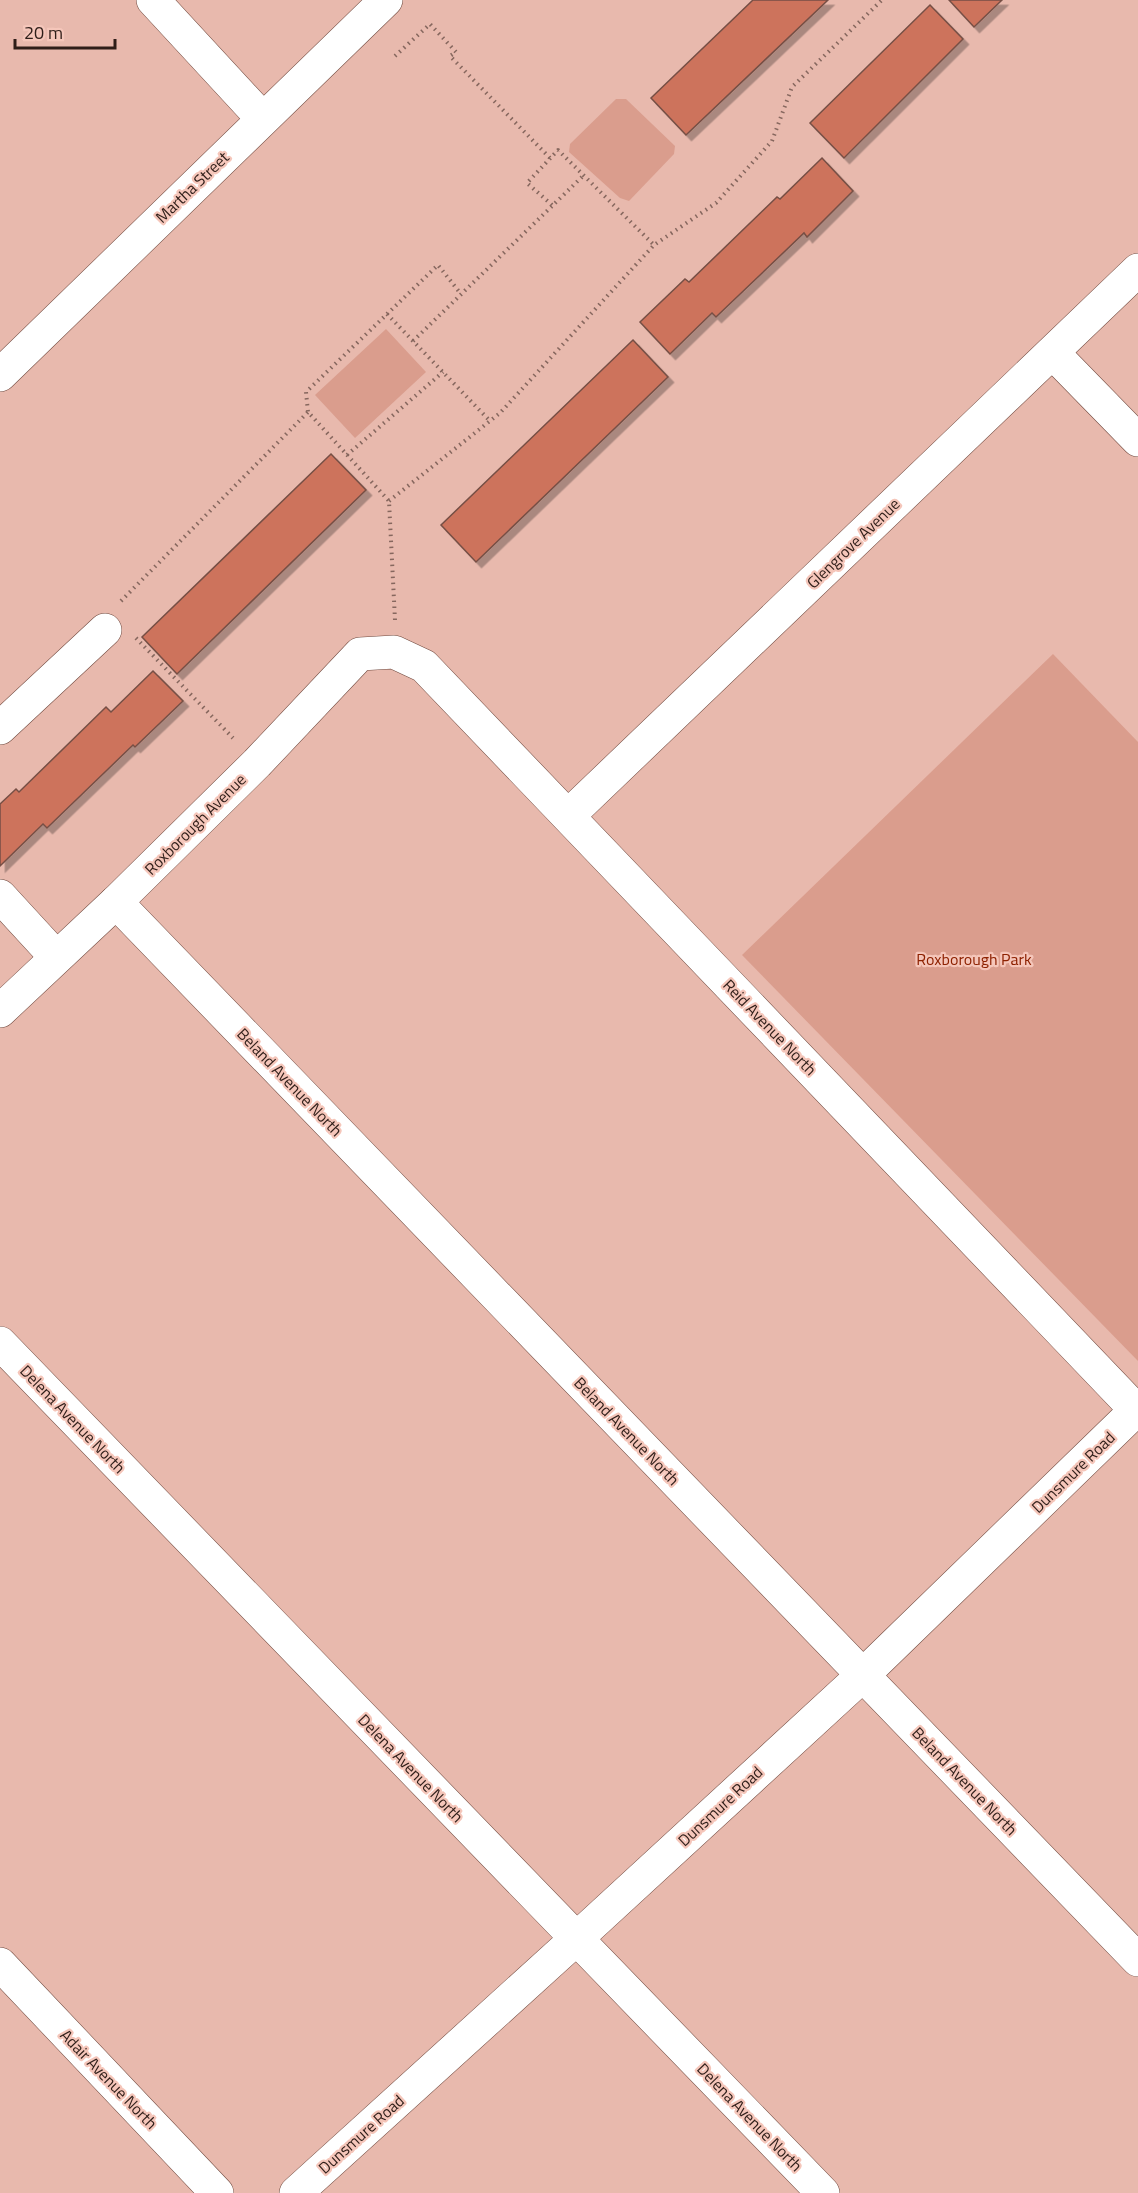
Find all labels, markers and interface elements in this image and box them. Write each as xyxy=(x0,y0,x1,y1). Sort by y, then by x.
scale bar xyxy=(15,12,116,50)
text: 20 m xyxy=(24,19,63,46)
street label: Martha Street xyxy=(150,145,234,228)
street label: Glengrove Avenue xyxy=(801,492,905,594)
street label: Roxborough Avenue xyxy=(139,768,251,880)
park label: Roxborough Park xyxy=(916,947,1032,971)
street label: Reid Avenue North xyxy=(718,973,822,1081)
street label: Beland Avenue North xyxy=(232,1022,348,1142)
street label: Delena Avenue North xyxy=(15,1359,131,1479)
street label: Beland Avenue North xyxy=(569,1371,685,1491)
street label: Dunsmure Road xyxy=(1026,1426,1120,1518)
street label: Delena Avenue North xyxy=(353,1708,469,1828)
street label: Beland Avenue North xyxy=(907,1721,1023,1841)
street label: Dunsmure Road xyxy=(672,1760,768,1852)
street label: Adair Avenue North xyxy=(55,2024,163,2134)
street label: Delena Avenue North xyxy=(692,2057,808,2177)
street label: Dunsmure Road xyxy=(313,2089,409,2179)

